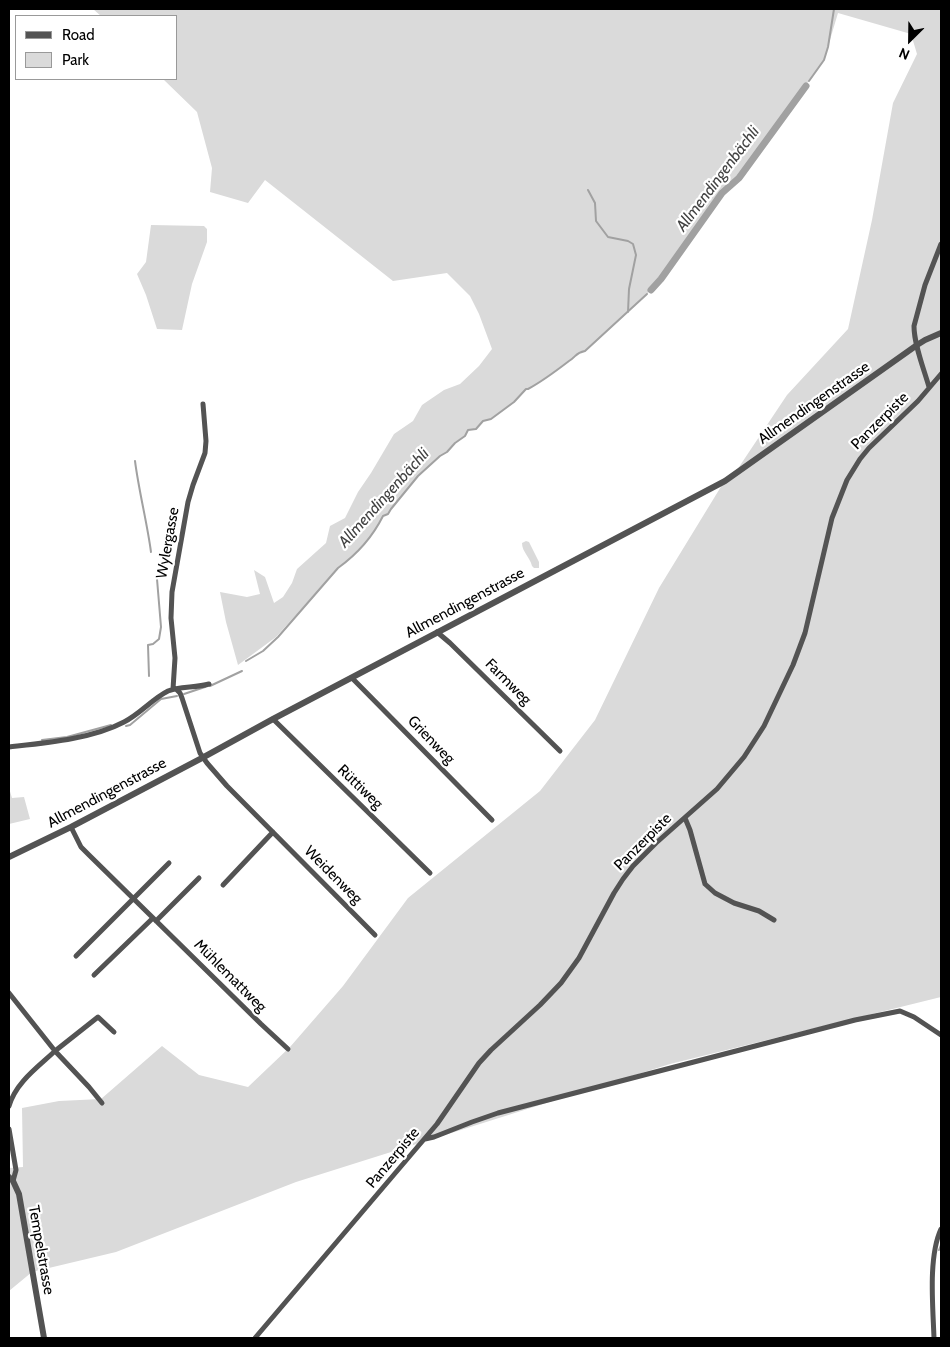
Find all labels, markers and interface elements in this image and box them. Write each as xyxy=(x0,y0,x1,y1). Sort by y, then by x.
legend xyxy=(15,15,178,80)
north arrow xyxy=(885,15,935,65)
text: Road xyxy=(62,26,95,44)
text: N xyxy=(896,44,912,64)
text: Park xyxy=(62,51,89,69)
water label: Allmendingenbächli xyxy=(672,123,764,235)
street label: Allmendingenstrasse xyxy=(755,358,873,448)
street label: Panzerpiste xyxy=(848,389,912,453)
water label: Allmendingenbächli xyxy=(335,445,433,551)
street label: Wylergasse xyxy=(153,506,183,580)
street label: Allmendingenstrasse xyxy=(402,564,528,642)
street label: Farmweg xyxy=(481,655,535,709)
street label: Grienweg xyxy=(404,712,458,768)
street label: Allmendingenstrasse xyxy=(44,754,170,832)
street label: Rüttiweg xyxy=(334,761,386,813)
street label: Panzerpiste xyxy=(611,810,675,874)
street label: Weidenweg xyxy=(300,842,366,908)
street label: Mühlemattweg xyxy=(190,936,270,1016)
street label: Panzerpiste xyxy=(362,1124,424,1192)
street label: Tempelstrasse xyxy=(24,1204,58,1296)

